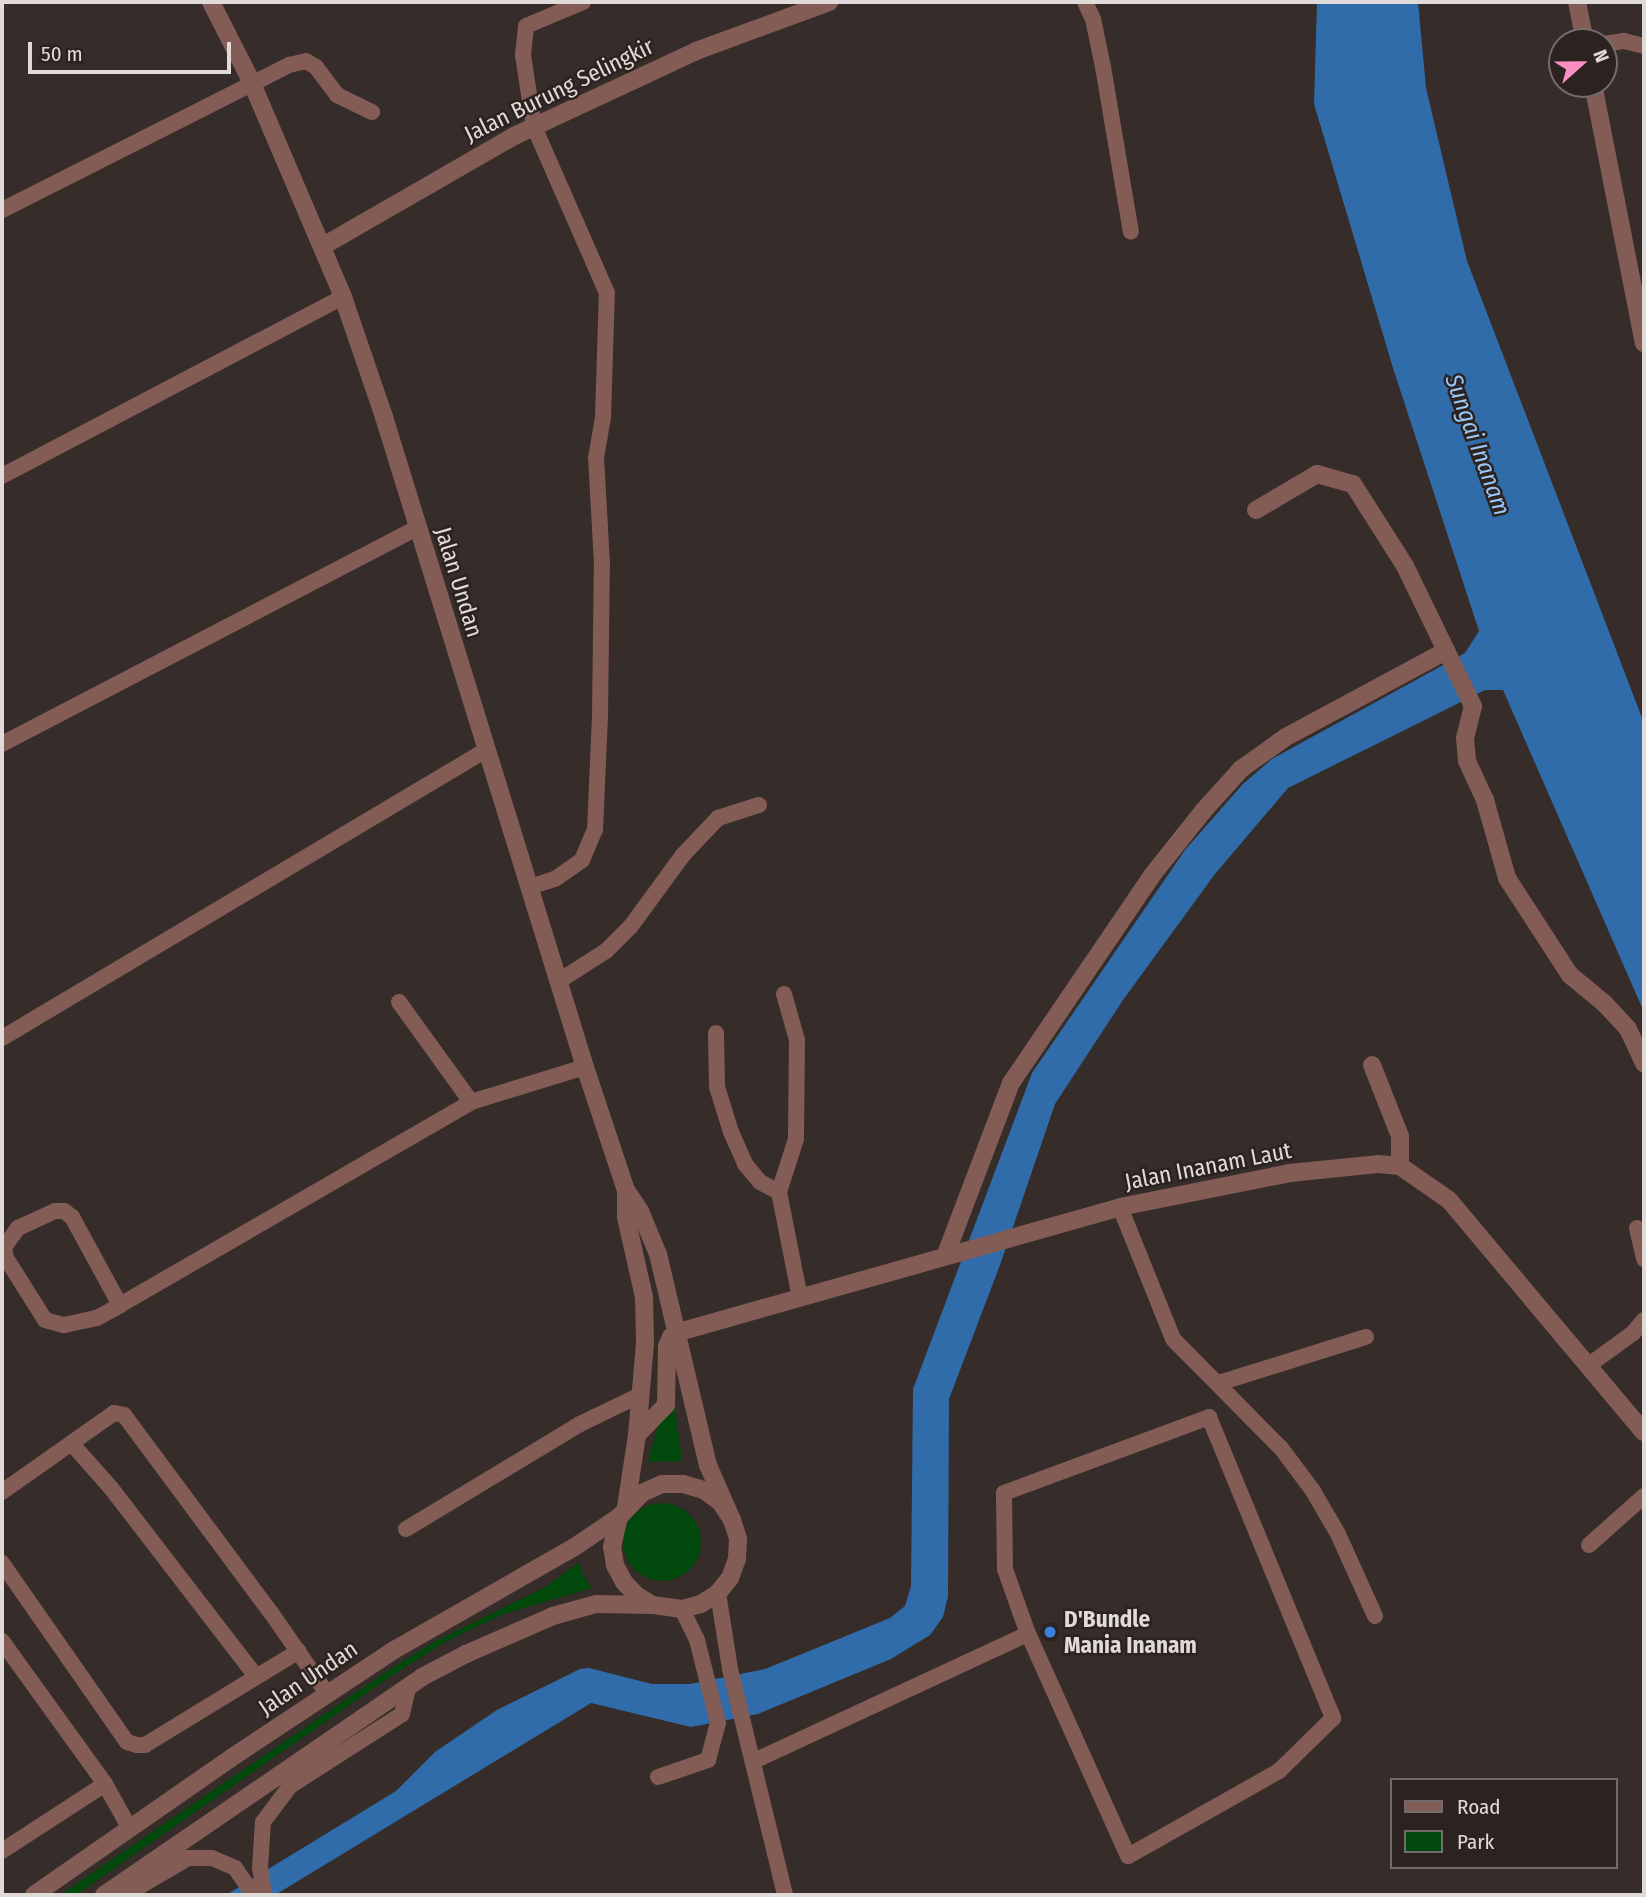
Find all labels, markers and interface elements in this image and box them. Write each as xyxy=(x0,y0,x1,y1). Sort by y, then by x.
scale bar xyxy=(32,28,234,72)
north arrow xyxy=(1548,28,1618,98)
street label: Jalan Burung Selingkir xyxy=(460,32,658,148)
text: 50 m xyxy=(41,41,83,67)
text: N xyxy=(1588,47,1614,65)
water label: Sungai Inanam xyxy=(1438,371,1516,519)
street label: Jalan Undan xyxy=(429,524,489,640)
street label: Jalan Inanam Laut xyxy=(1123,1136,1293,1196)
place label: D'Bundle Mania Inanam xyxy=(1064,1605,1197,1659)
marker: D'Bundle Mania Inanam xyxy=(1042,1624,1058,1640)
street label: Jalan Undan xyxy=(253,1635,363,1721)
legend xyxy=(1390,1778,1618,1869)
text: Road xyxy=(1457,1794,1501,1820)
text: Park xyxy=(1457,1829,1494,1855)

